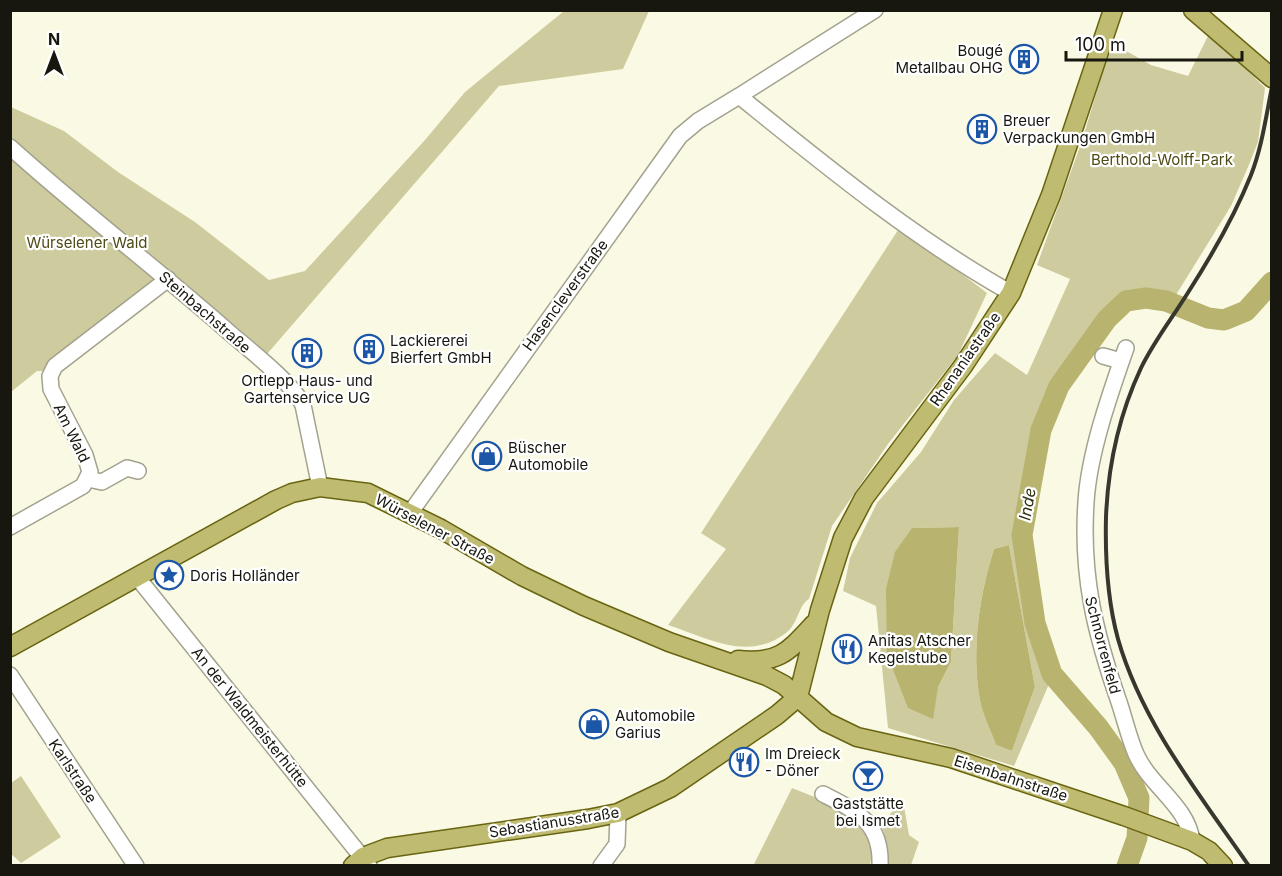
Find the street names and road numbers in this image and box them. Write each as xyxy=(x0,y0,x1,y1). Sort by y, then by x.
street label: Hasencleverstraße xyxy=(518,236,612,354)
street label: Steinbachstraße xyxy=(155,267,255,357)
street label: Rhenaniastraße xyxy=(926,308,1004,410)
street label: Am Wald xyxy=(50,401,94,465)
street label: Würselener Straße xyxy=(372,490,498,568)
street label: Schnorrenfeld xyxy=(1081,594,1125,696)
street label: An der Waldmeisterhütte xyxy=(188,643,312,791)
street label: Karlstraße xyxy=(45,735,101,807)
street label: Eisenbahnstraße xyxy=(952,751,1070,805)
street label: Sebastianusstraße xyxy=(488,802,620,842)

